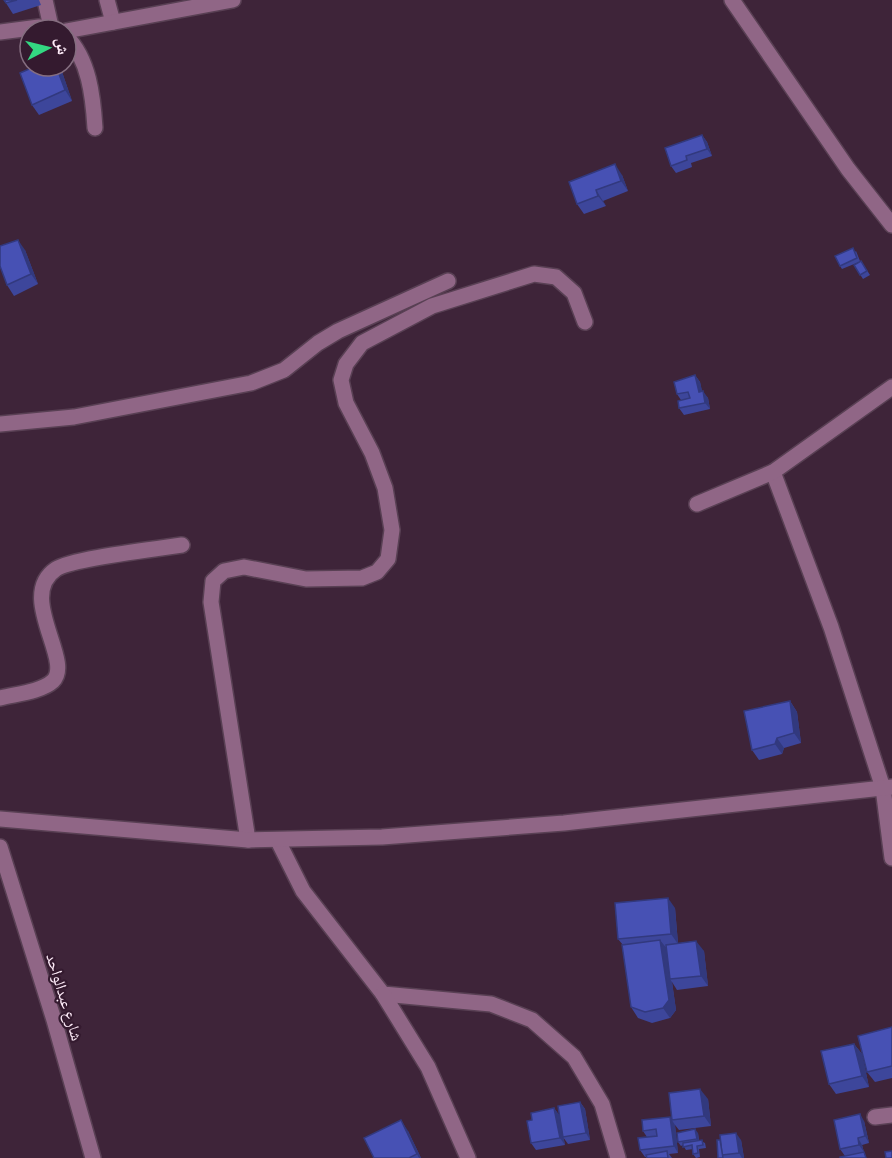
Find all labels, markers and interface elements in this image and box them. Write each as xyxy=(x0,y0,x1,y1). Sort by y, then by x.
north arrow xyxy=(18,18,78,78)
text: ش xyxy=(51,36,75,56)
street label: شارع عبدالواحد xyxy=(41,951,89,1043)

